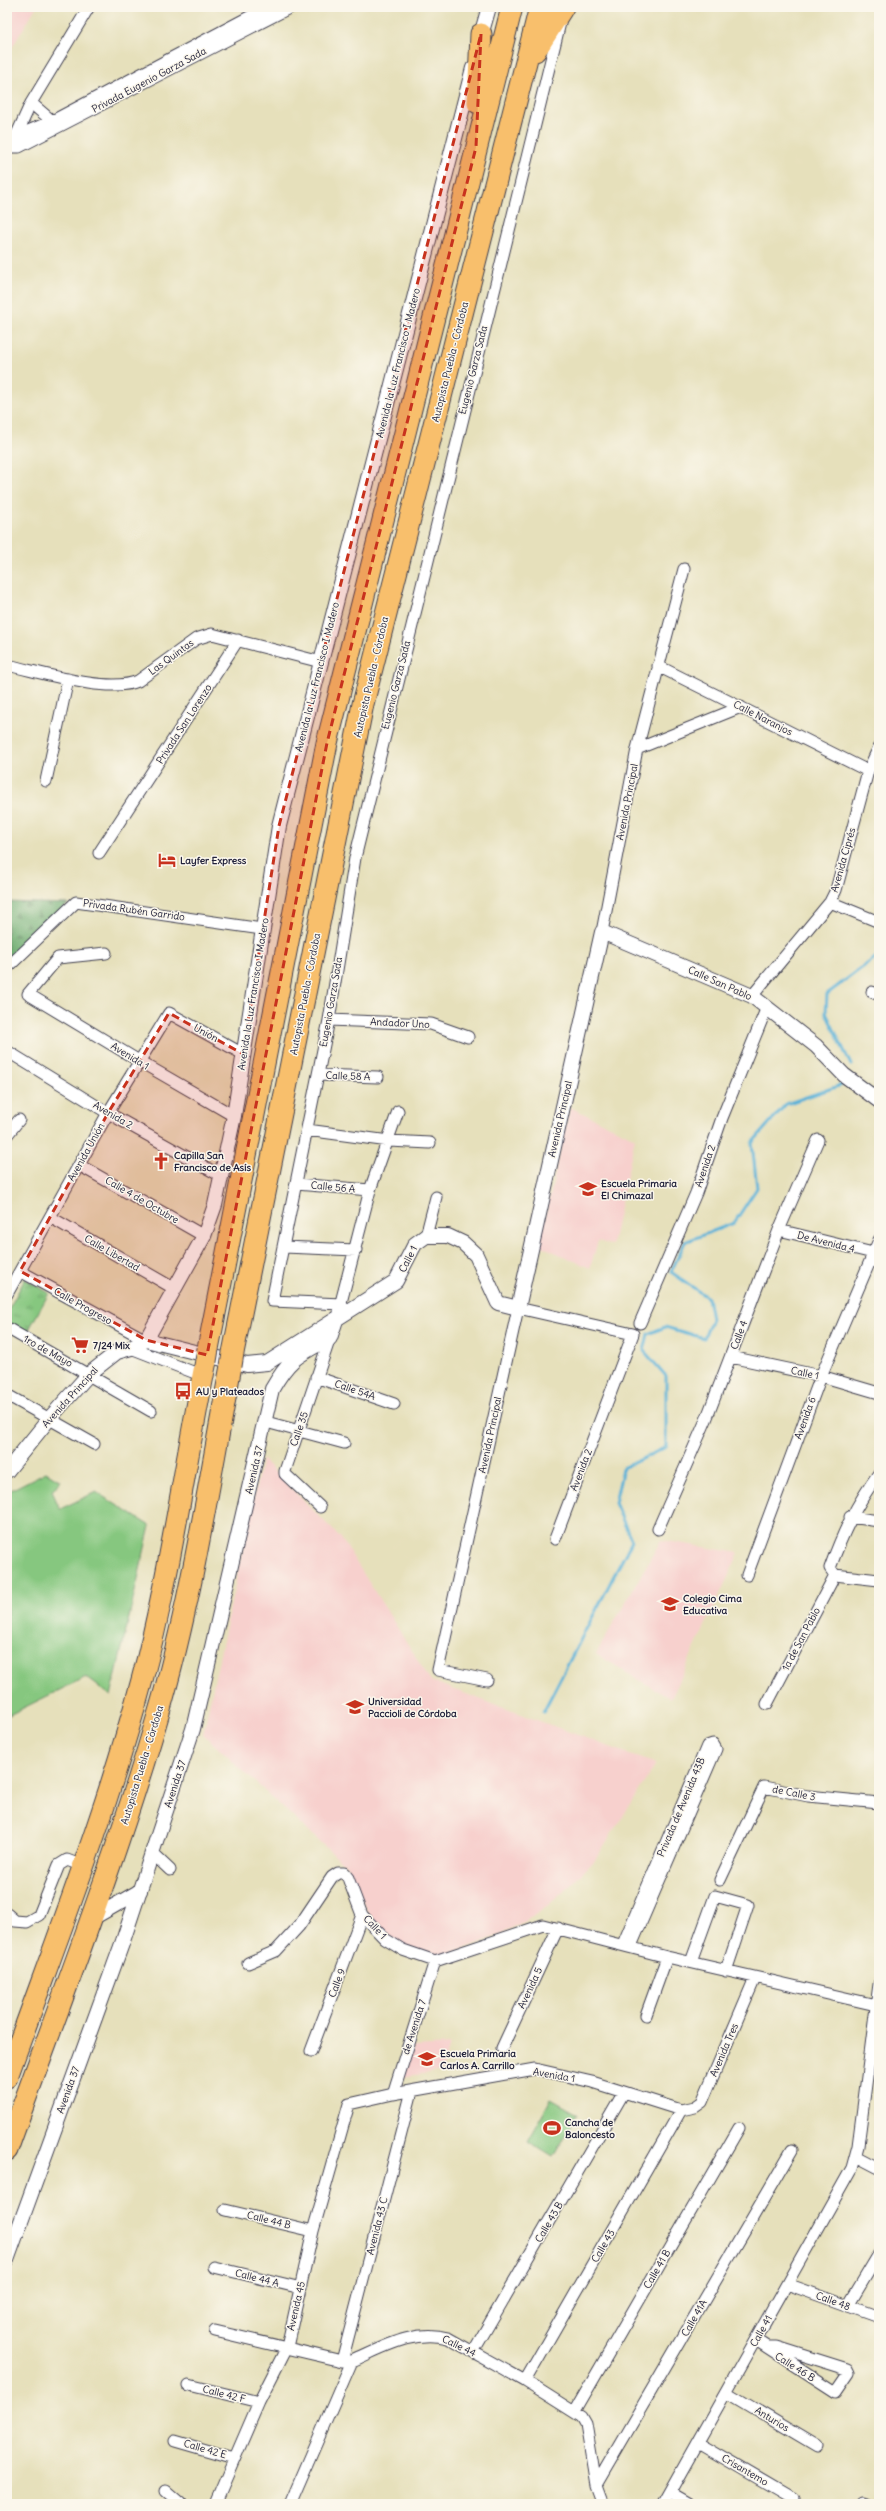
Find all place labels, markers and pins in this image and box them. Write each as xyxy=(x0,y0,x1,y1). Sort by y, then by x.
hotel icon: Layfer Express xyxy=(157,850,177,870)
place label: Layfer Express xyxy=(180,854,247,867)
place label: Capilla San Francisco de Asís xyxy=(174,1149,251,1174)
church icon: Capilla San Francisco de Asís xyxy=(151,1151,171,1171)
place label: Escuela Primaria El Chimazal xyxy=(601,1177,677,1202)
school or university icon: Escuela Primaria El Chimazal xyxy=(578,1179,598,1199)
supermarket icon: 7/24 Mix xyxy=(70,1335,90,1355)
place label: 7/24 Mix xyxy=(93,1339,130,1352)
bus stop icon: AU y Plateados xyxy=(173,1381,193,1401)
place label: AU y Plateados xyxy=(196,1385,264,1398)
place label: Colegio Cima Educativa xyxy=(683,1592,742,1617)
school or university icon: Colegio Cima Educativa xyxy=(660,1594,680,1614)
place label: Universidad Paccioli de Córdoba xyxy=(368,1695,457,1720)
school or university icon: Universidad Paccioli de Córdoba xyxy=(345,1697,365,1717)
place label: Escuela Primaria Carlos A. Carrillo xyxy=(440,2047,516,2072)
school or university icon: Escuela Primaria Carlos A. Carrillo xyxy=(417,2049,437,2069)
place label: Cancha de Baloncesto xyxy=(565,2116,615,2141)
sports icon: Cancha de Baloncesto xyxy=(542,2118,562,2138)

